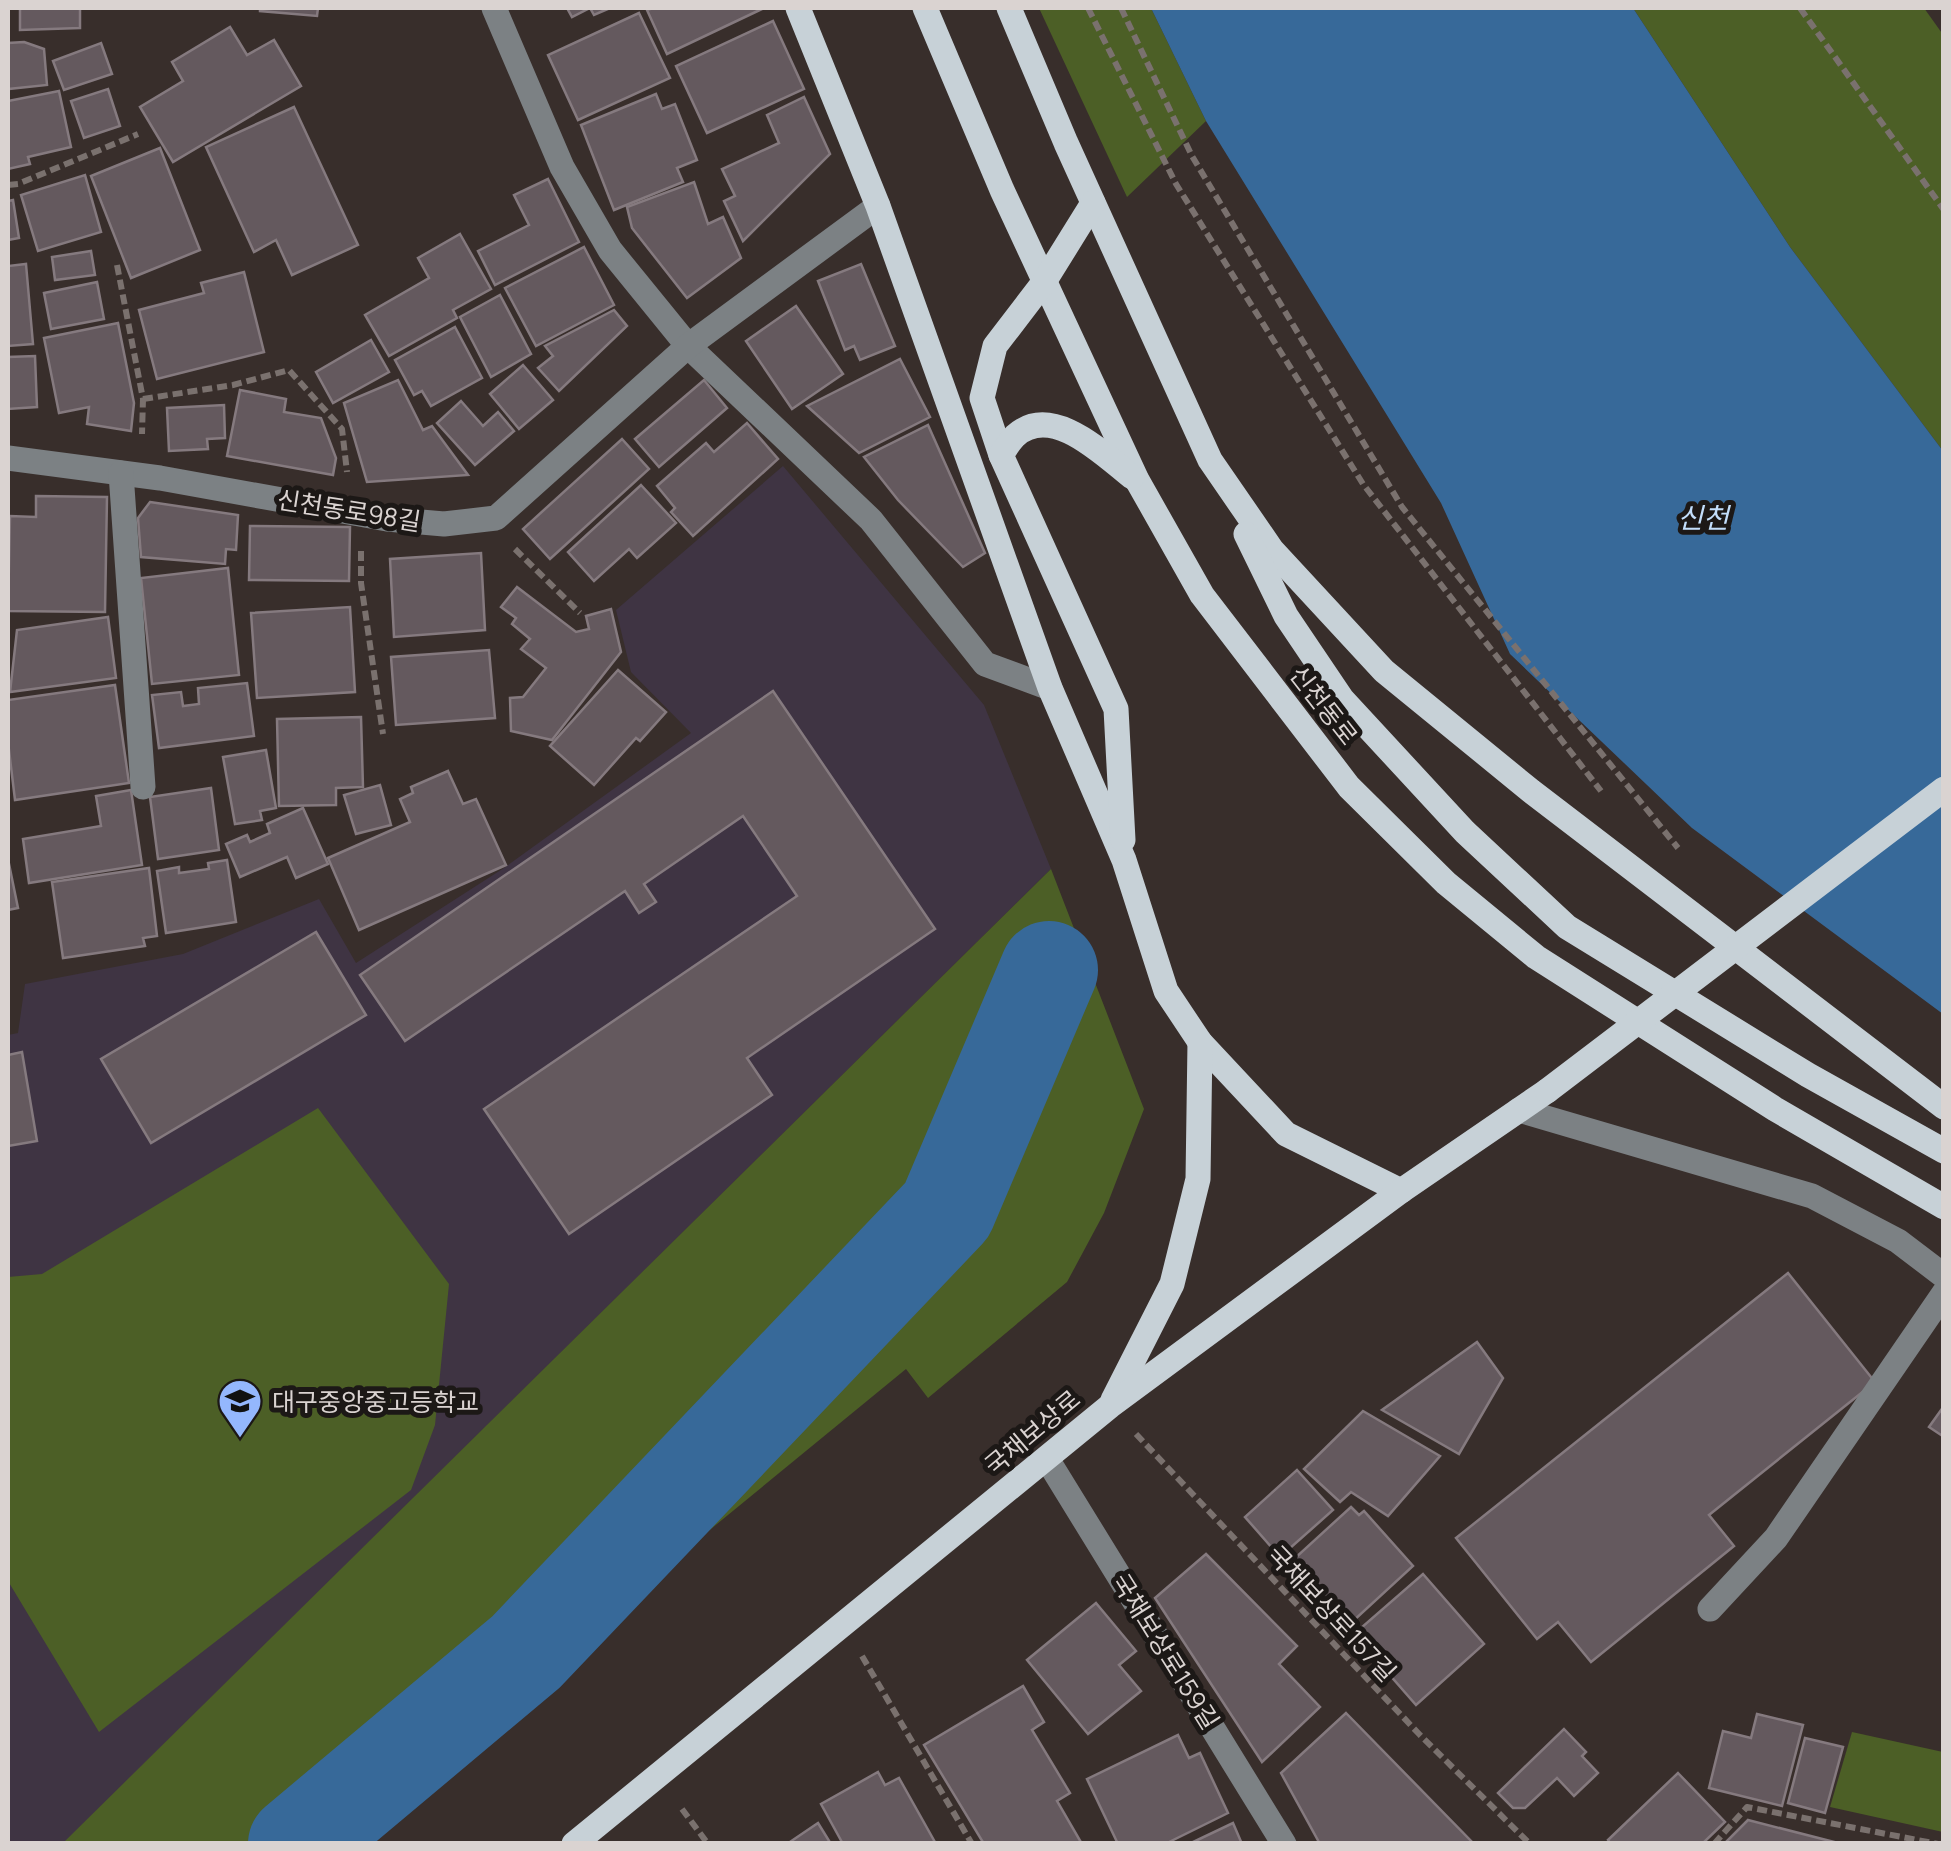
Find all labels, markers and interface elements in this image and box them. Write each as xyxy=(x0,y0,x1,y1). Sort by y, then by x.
street label: 신천동로98길 xyxy=(275,481,423,539)
water label: 신천 xyxy=(1677,498,1732,536)
street label: 신천동로 xyxy=(1282,658,1366,752)
school or university icon: 대구중앙중고등학교 xyxy=(217,1378,263,1439)
street label: 국채보상로 xyxy=(977,1382,1087,1482)
place label: 대구중앙중고등학교 xyxy=(272,1384,479,1419)
street label: 국채보상로157길 xyxy=(1260,1537,1404,1689)
street label: 국채보상로159길 xyxy=(1104,1566,1228,1736)

